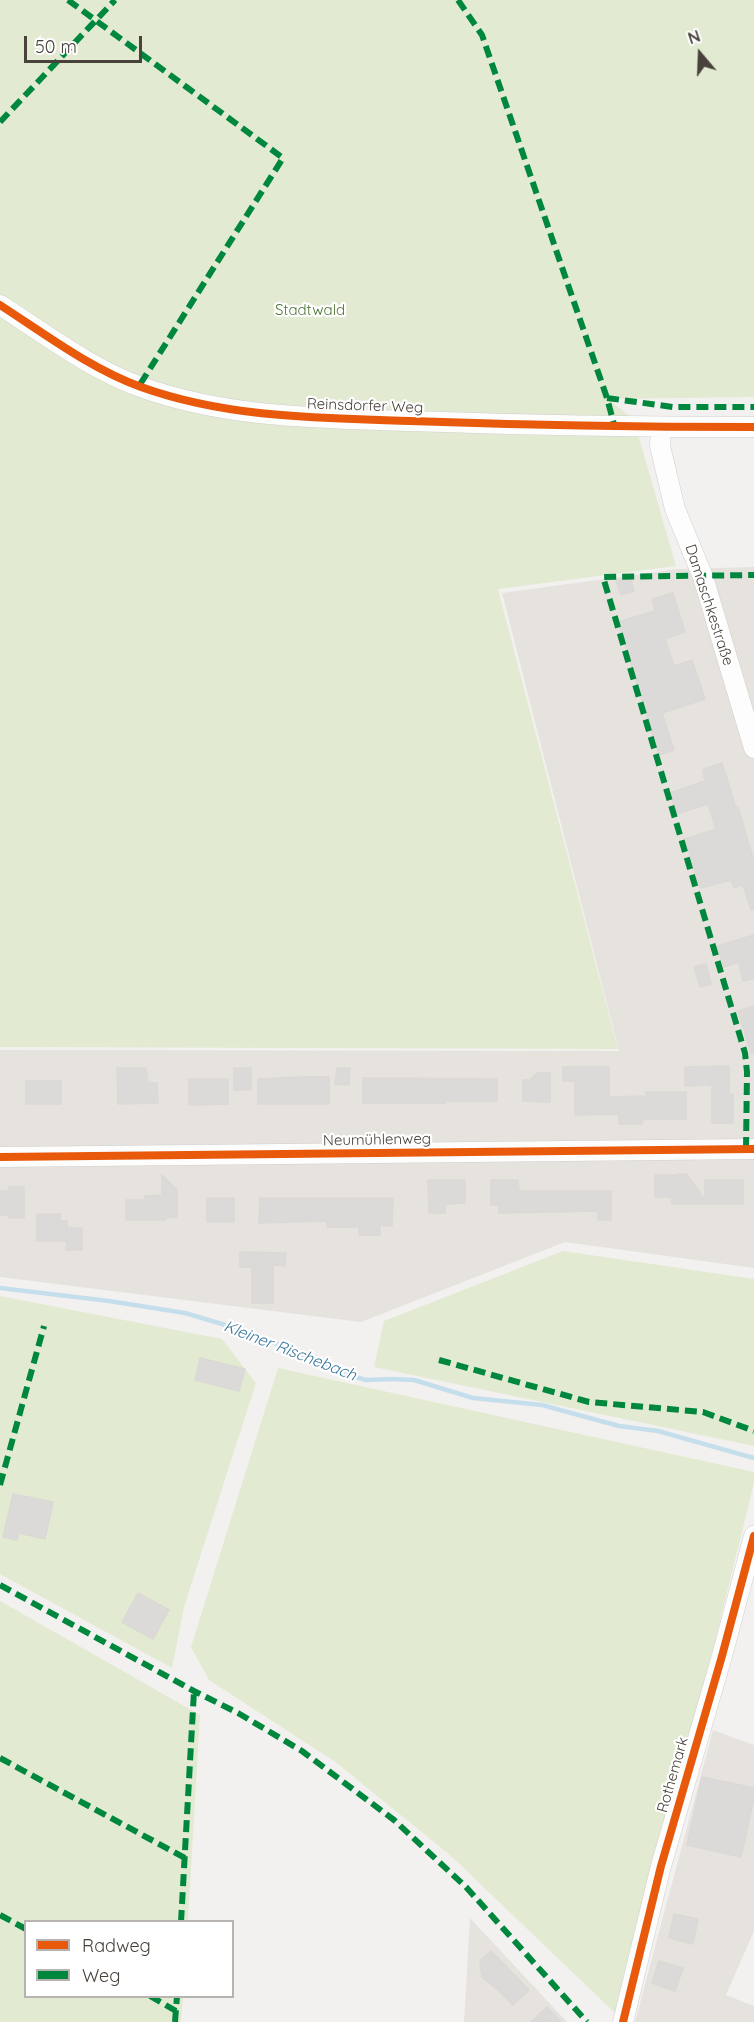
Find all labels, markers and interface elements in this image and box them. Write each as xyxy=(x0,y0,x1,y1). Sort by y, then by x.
scale bar xyxy=(27,24,146,62)
north arrow xyxy=(670,24,730,84)
text: N xyxy=(685,26,703,48)
text: 50 m xyxy=(35,35,77,58)
park label: Stadtwald xyxy=(275,301,345,319)
street label: Reinsdorfer Weg xyxy=(306,395,424,417)
street label: Damaschkestraße xyxy=(681,542,737,668)
street label: Neumühlenweg xyxy=(323,1130,431,1150)
water label: Kleiner Rischebach xyxy=(221,1317,359,1385)
street label: Rothemark xyxy=(654,1735,692,1815)
legend xyxy=(24,1920,234,1998)
text: Radweg xyxy=(82,1934,151,1957)
text: Weg xyxy=(82,1964,120,1987)

